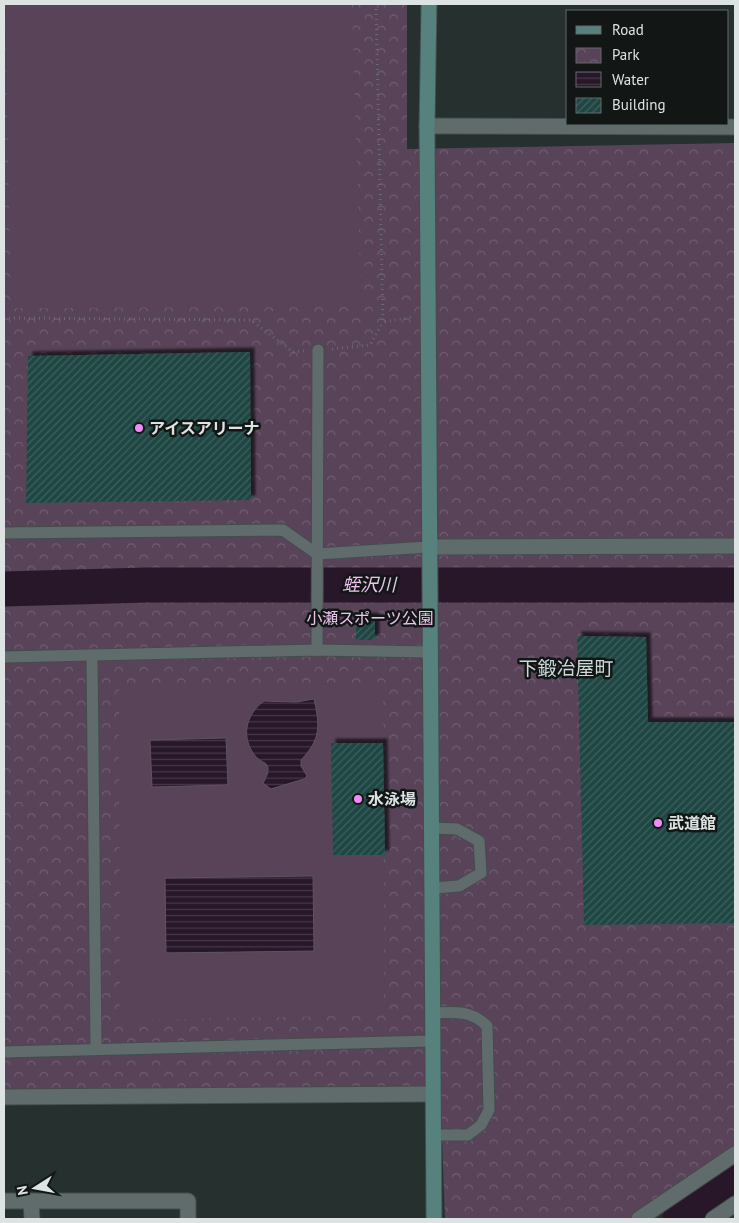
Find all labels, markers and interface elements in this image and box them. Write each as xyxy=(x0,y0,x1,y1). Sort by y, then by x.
legend xyxy=(566,10,729,125)
text: Road xyxy=(612,20,644,39)
text: Park xyxy=(612,45,640,64)
text: Water xyxy=(612,70,649,89)
text: Building xyxy=(612,95,666,114)
place label: アイスアリーナ xyxy=(149,418,260,438)
marker: アイスアリーナ xyxy=(133,422,145,434)
water label: 蛭沢川 xyxy=(342,573,398,596)
park label: 小瀬スポーツ公園 xyxy=(306,608,434,628)
district label: 下鍛冶屋町 xyxy=(518,656,614,680)
place label: 水泳場 xyxy=(368,789,416,809)
marker: 水泳場 xyxy=(352,793,364,805)
place label: 武道館 xyxy=(668,813,716,833)
marker: 武道館 xyxy=(652,817,664,829)
north arrow xyxy=(10,1163,60,1213)
text: N xyxy=(13,1184,32,1197)

